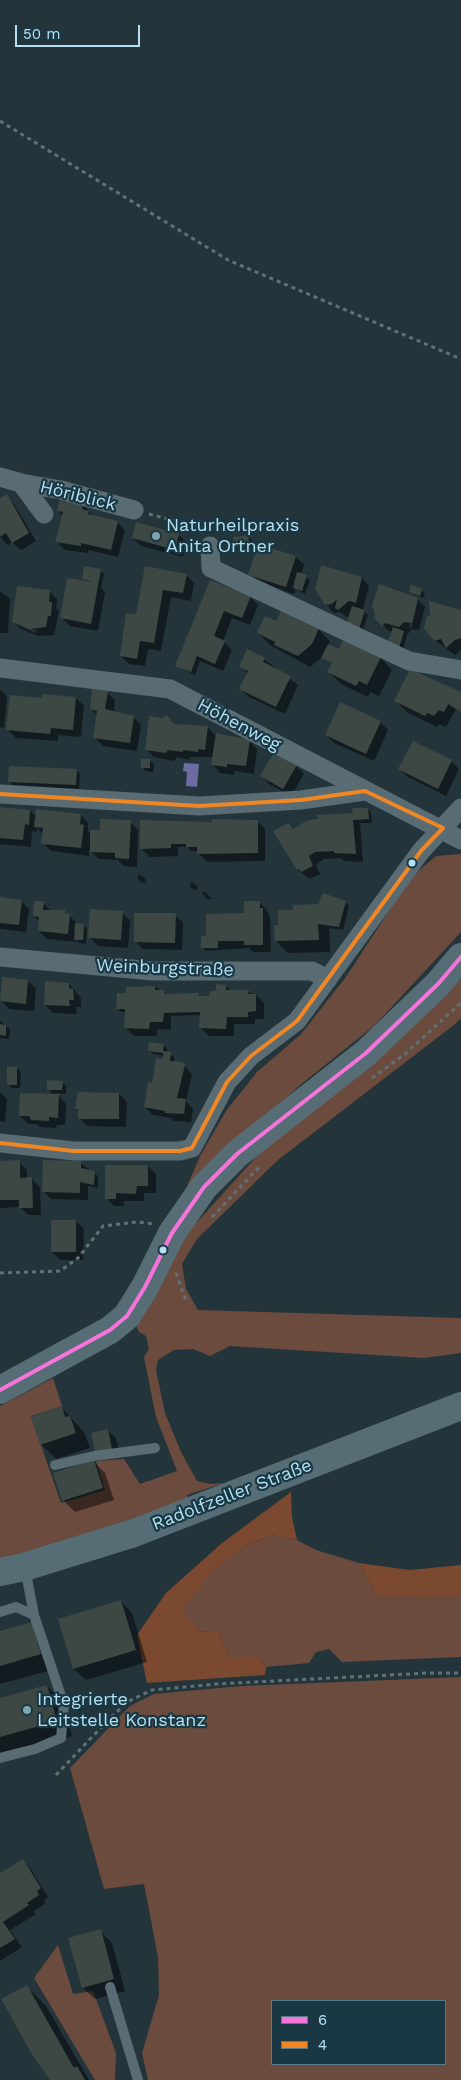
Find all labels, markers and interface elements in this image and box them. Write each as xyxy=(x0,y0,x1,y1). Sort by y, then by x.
scale bar xyxy=(18,15,142,47)
text: 50 m xyxy=(23,25,60,43)
street label: Höriblick xyxy=(38,476,118,516)
place label: Naturheilpraxis Anita Ortner xyxy=(166,515,299,558)
marker: Naturheilpraxis Anita Ortner xyxy=(150,530,162,542)
street label: Höhenweg xyxy=(194,694,284,756)
unlabelled marker xyxy=(407,858,417,868)
street label: Weinburgstraße xyxy=(96,955,234,981)
unlabelled marker xyxy=(158,1245,168,1255)
street label: Radolfzeller Straße xyxy=(149,1455,315,1535)
place label: Integrierte Leitstelle Konstanz xyxy=(37,1689,206,1732)
marker: Integrierte Leitstelle Konstanz xyxy=(21,1704,33,1716)
legend xyxy=(271,2000,446,2065)
text: 6 xyxy=(318,2011,327,2029)
text: 4 xyxy=(318,2036,327,2054)

